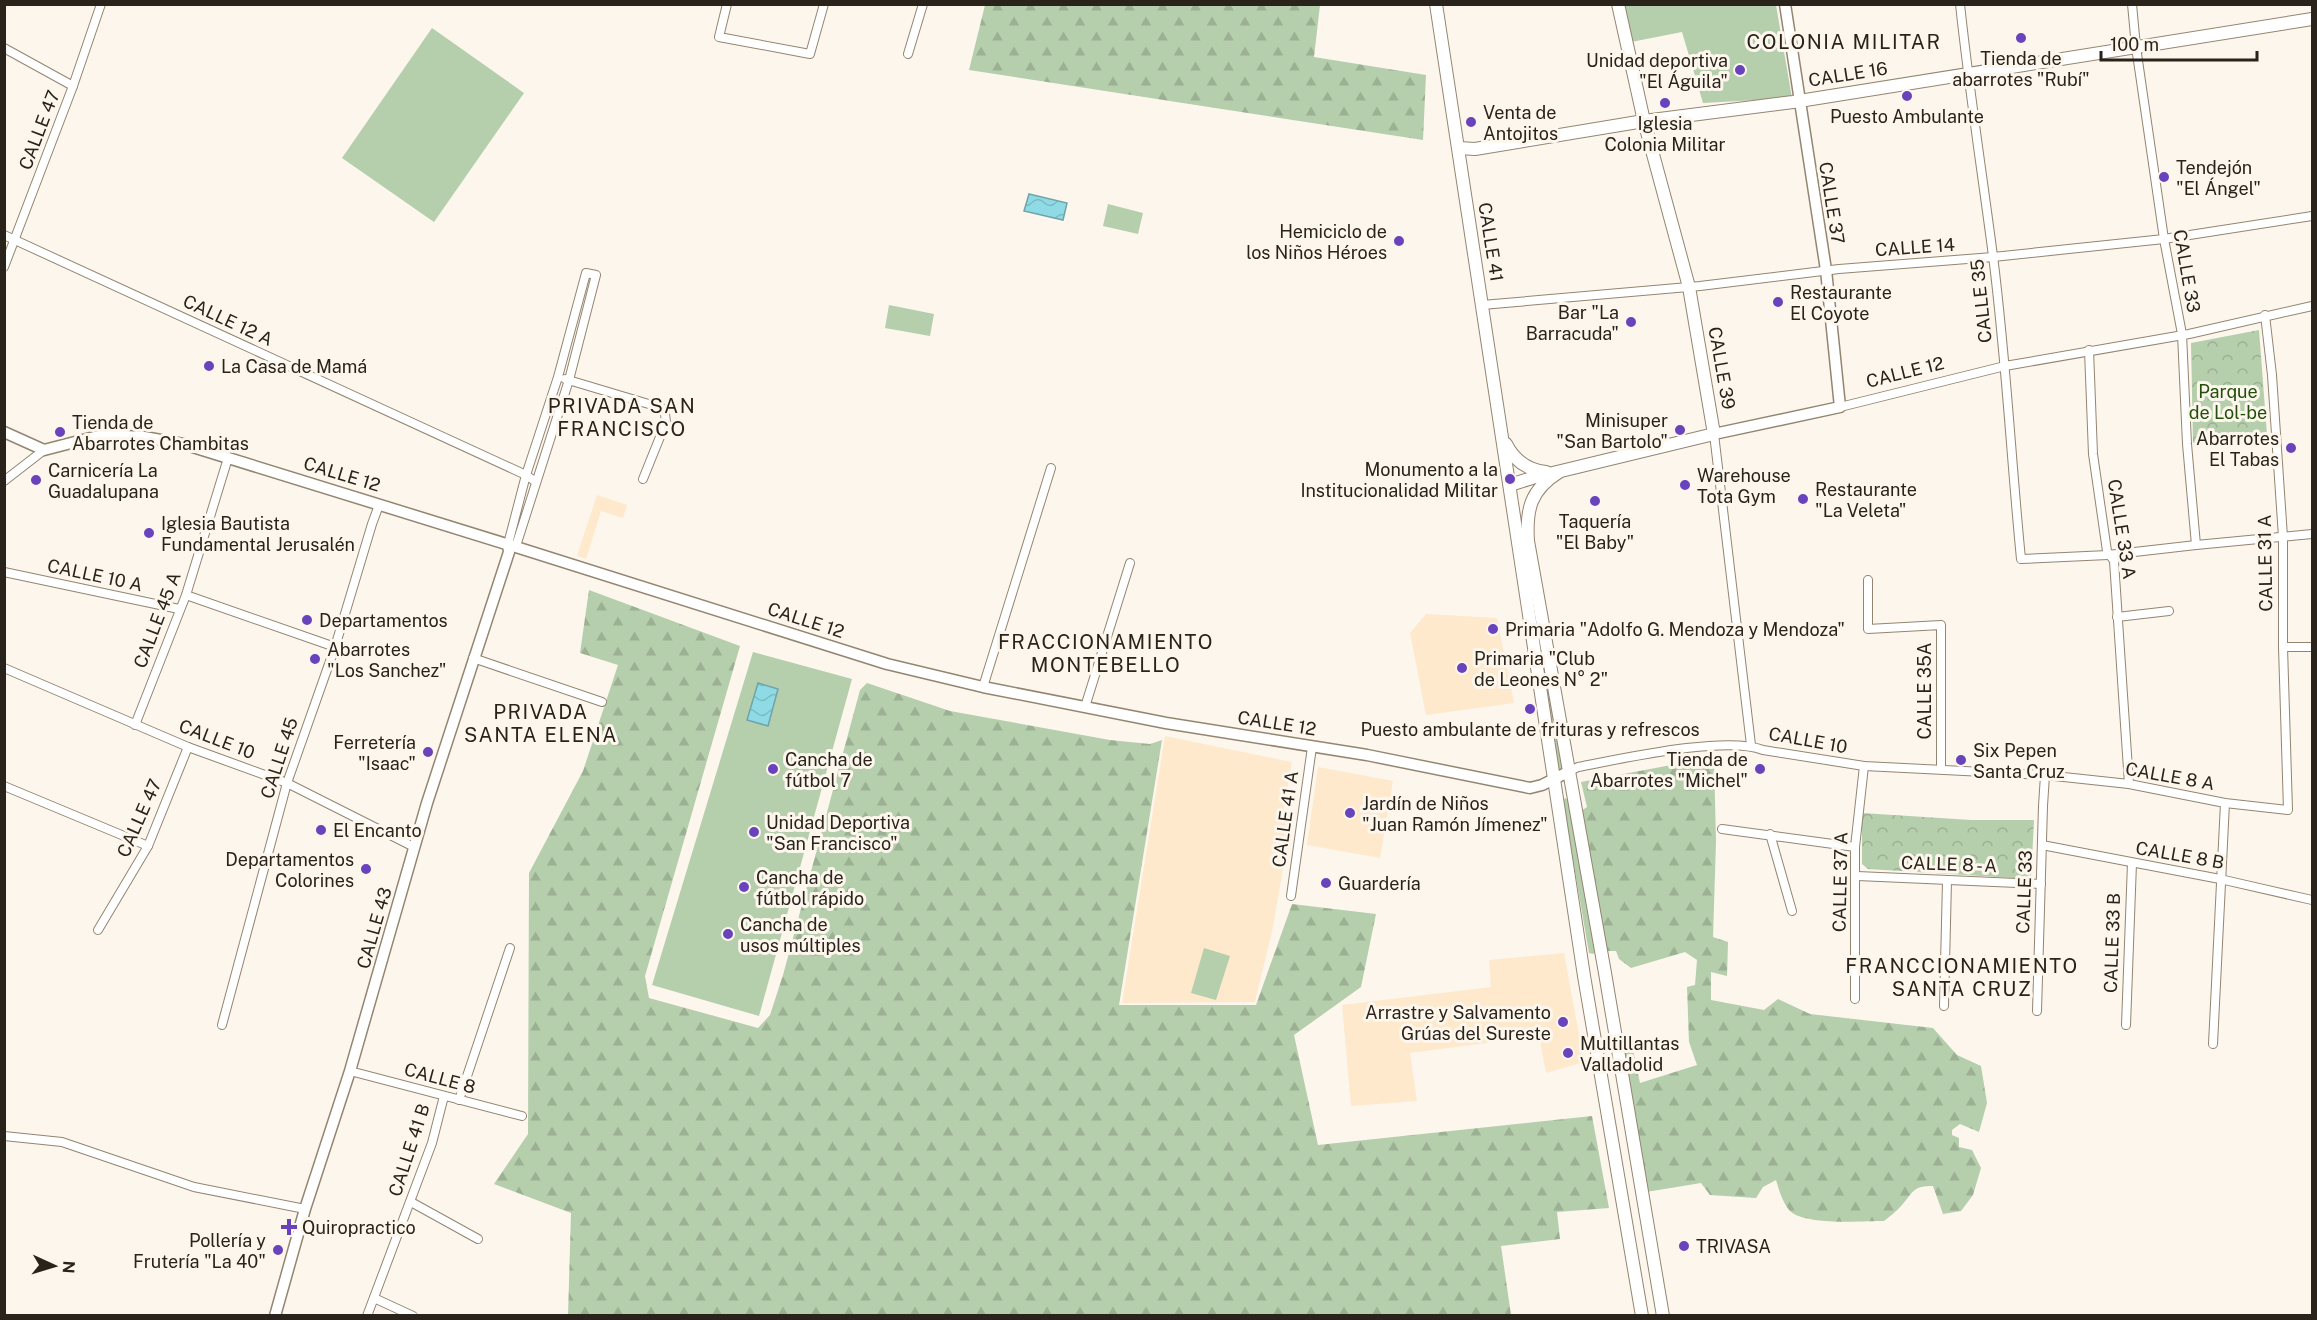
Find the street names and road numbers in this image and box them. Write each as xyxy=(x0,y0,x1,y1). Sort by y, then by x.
street label: CALLE 16 xyxy=(1807,57,1889,91)
street label: CALLE 47 xyxy=(14,87,64,173)
street label: CALLE 37 xyxy=(1815,160,1849,246)
street label: CALLE 41 xyxy=(1474,201,1508,283)
street label: CALLE 33 xyxy=(2169,228,2205,314)
street label: CALLE 14 xyxy=(1874,234,1956,260)
street label: CALLE 35 xyxy=(1966,258,1996,344)
street label: CALLE 12 A xyxy=(180,290,276,350)
street label: CALLE 39 xyxy=(1704,325,1740,411)
street label: CALLE 12 xyxy=(1864,352,1946,392)
street label: CALLE 12 xyxy=(301,452,383,496)
street label: CALLE 33 A xyxy=(2104,477,2140,581)
street label: CALLE 31 A xyxy=(2254,514,2276,612)
street label: CALLE 10 A xyxy=(45,555,145,595)
street label: CALLE 45 A xyxy=(129,569,185,671)
street label: CALLE 12 xyxy=(765,598,847,642)
street label: CALLE 35A xyxy=(1914,642,1935,739)
street label: CALLE 12 xyxy=(1236,706,1318,740)
street label: CALLE 10 xyxy=(176,715,258,763)
street label: CALLE 45 xyxy=(256,715,302,801)
street label: CALLE 10 xyxy=(1767,723,1849,757)
street label: CALLE 8 A xyxy=(2124,758,2216,794)
street label: CALLE 41 A xyxy=(1268,769,1302,869)
street label: CALLE 47 xyxy=(112,776,166,860)
street label: CALLE 37 A xyxy=(1829,831,1851,932)
street label: CALLE 8 B xyxy=(2134,837,2226,873)
street label: CALLE 33 xyxy=(2012,850,2036,934)
street label: CALLE 8 - A xyxy=(1901,852,1998,876)
street label: CALLE 43 xyxy=(352,885,396,971)
street label: CALLE 33 B xyxy=(2100,893,2124,993)
street label: CALLE 8 xyxy=(402,1058,478,1098)
street label: CALLE 41 B xyxy=(384,1101,434,1199)

